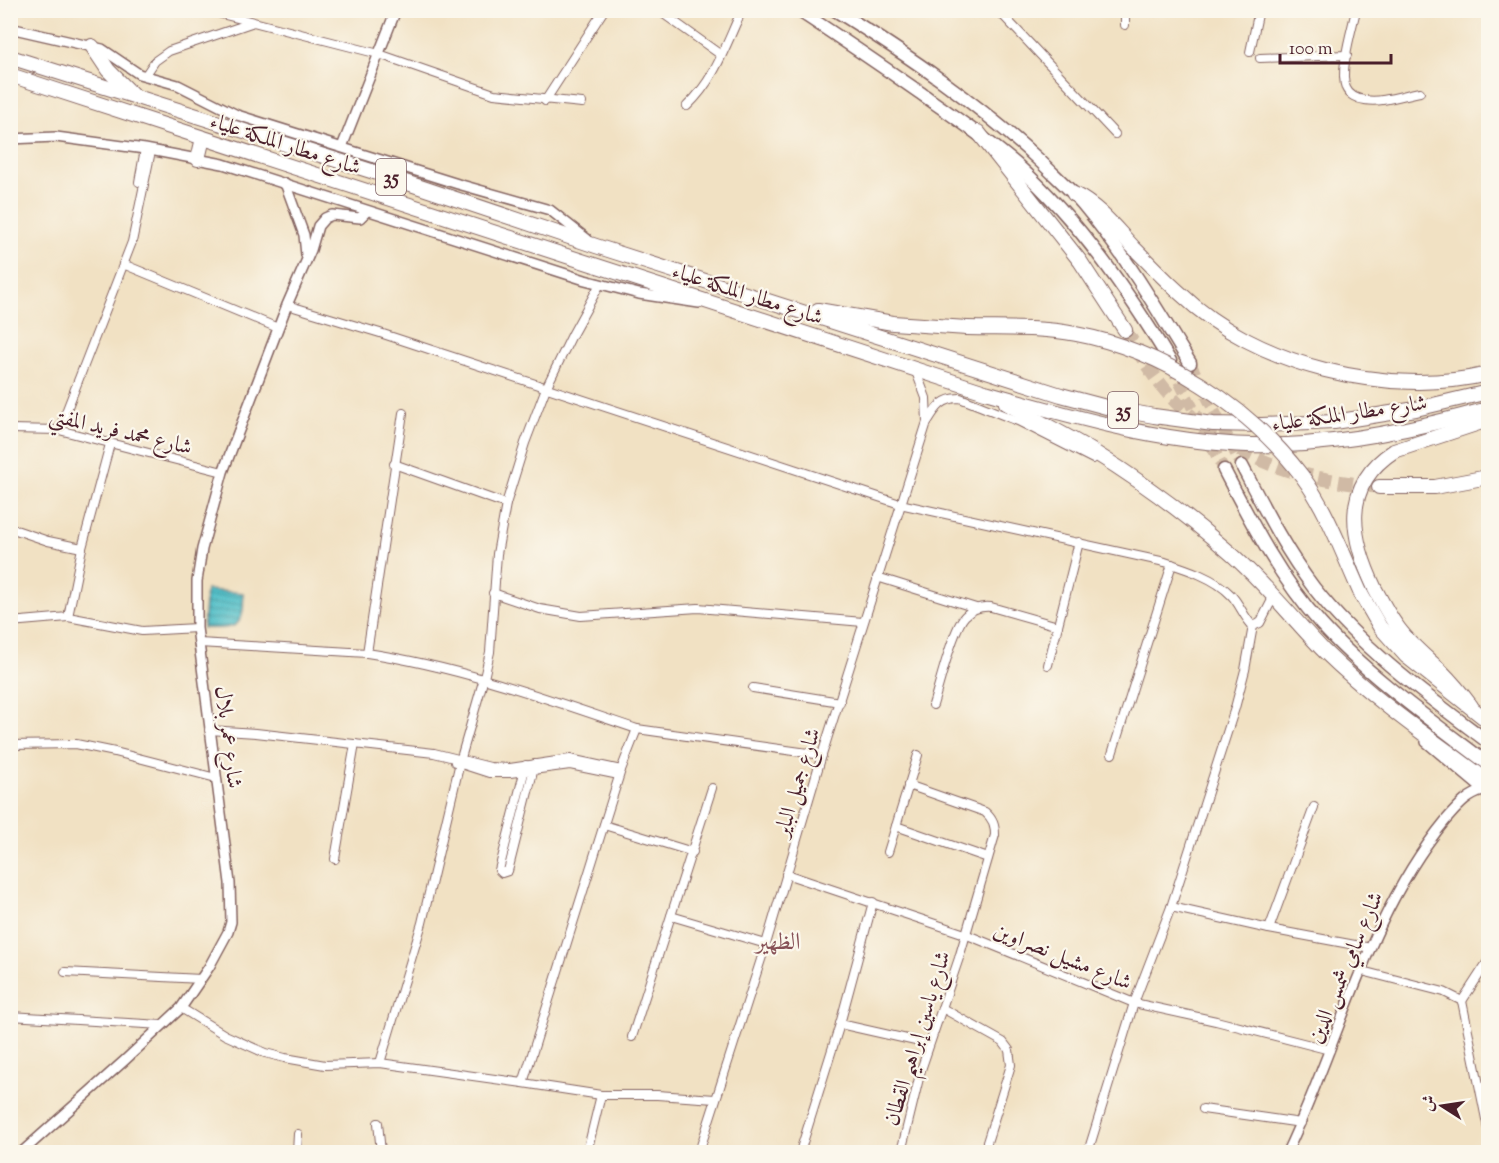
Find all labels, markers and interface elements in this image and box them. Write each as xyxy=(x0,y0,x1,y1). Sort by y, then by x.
scale bar xyxy=(1280,27,1391,65)
text: 100 m xyxy=(1289,37,1333,63)
street label: شارع مطار الملكة علياء xyxy=(205,106,365,185)
road number: 35 xyxy=(376,159,406,195)
street label: شارع مطار الملكة علياء xyxy=(667,256,827,335)
street label: شارع مطار الملكة علياء xyxy=(1269,388,1429,442)
road number: 35 xyxy=(1108,392,1138,428)
street label: شارع محمد فريد المفتي xyxy=(45,401,195,467)
street label: شارع عمر بلال xyxy=(205,684,249,791)
street label: شارع جميل الباير xyxy=(767,724,831,843)
street label: شارع سامي شمس الدين xyxy=(1300,887,1393,1049)
street label: شارع مشيل نصراوين xyxy=(988,915,1136,1000)
district label: الظهير xyxy=(752,926,801,960)
street label: شارع ياسين إبراهيم القطان xyxy=(877,947,964,1131)
north arrow xyxy=(1412,1076,1472,1136)
text: ش xyxy=(1417,1093,1443,1114)

